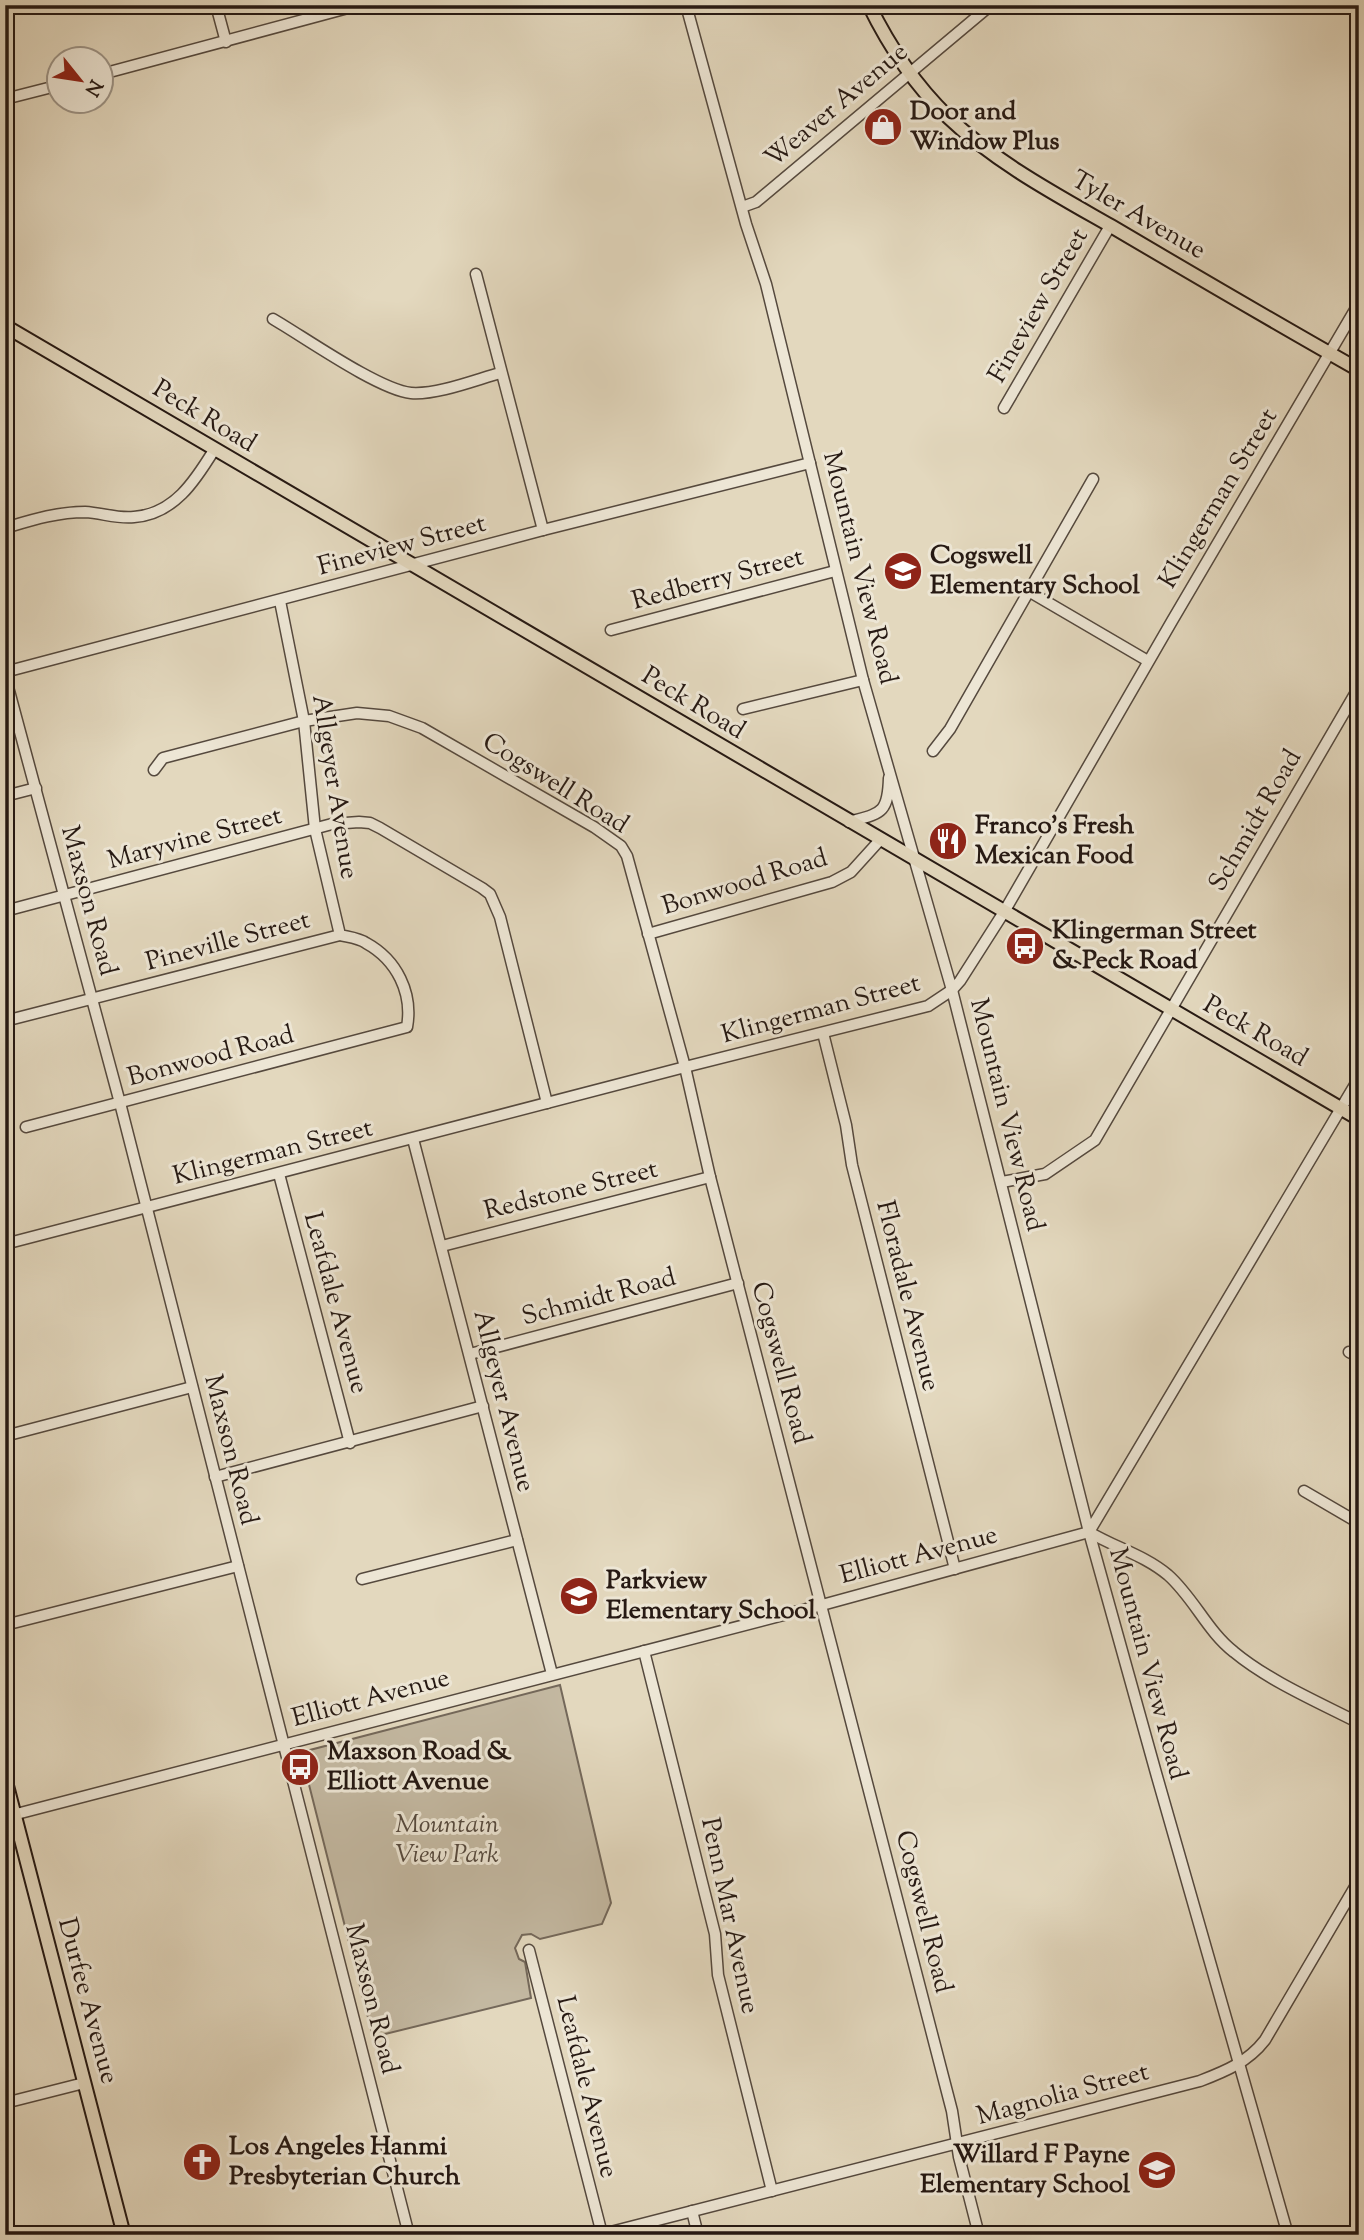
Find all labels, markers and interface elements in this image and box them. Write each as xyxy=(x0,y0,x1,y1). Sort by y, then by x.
street label: Weaver Avenue xyxy=(757,35,917,177)
north arrow xyxy=(46,46,116,116)
text: N xyxy=(77,74,108,101)
place label: Door and Window Plus xyxy=(910,94,1060,161)
shop icon: Door and Window Plus xyxy=(862,106,904,148)
street label: Tyler Avenue xyxy=(1064,162,1212,270)
street label: Fineview Street xyxy=(980,222,1098,390)
street label: Peck Road xyxy=(145,371,263,463)
street label: Klingerman Street xyxy=(1150,402,1288,596)
street label: Mountain View Road xyxy=(812,448,906,689)
street label: Fineview Street xyxy=(314,506,490,586)
place label: Cogswell Elementary School xyxy=(930,538,1140,605)
street label: Redberry Street xyxy=(628,539,808,621)
school or university icon: Cogswell Elementary School xyxy=(882,550,924,592)
street label: Peck Road xyxy=(634,658,752,750)
street label: Allgeyer Avenue xyxy=(301,692,367,882)
street label: Cogswell Road xyxy=(475,724,636,844)
street label: Schmidt Road xyxy=(1200,743,1312,899)
street label: Maryvine Street xyxy=(104,798,286,880)
place label: Franco’s Fresh Mexican Food xyxy=(975,808,1135,875)
restaurant icon: Franco’s Fresh Mexican Food xyxy=(927,820,969,862)
street label: Maxson Road xyxy=(50,822,126,980)
street label: Bonwood Road xyxy=(658,840,832,926)
street label: Pineville Street xyxy=(142,902,314,982)
place label: Klingerman Street & Peck Road xyxy=(1052,913,1257,980)
bus stop icon: Klingerman Street & Peck Road xyxy=(1004,925,1046,967)
street label: Klingerman Street xyxy=(717,966,925,1054)
street label: Peck Road xyxy=(1196,987,1314,1077)
street label: Mountain View Road xyxy=(959,995,1053,1236)
street label: Bonwood Road xyxy=(124,1017,299,1097)
street label: Klingerman Street xyxy=(169,1110,377,1196)
street label: Redstone Street xyxy=(480,1152,662,1230)
street label: Floradale Avenue xyxy=(865,1197,949,1395)
street label: Leafdale Avenue xyxy=(293,1208,377,1398)
street label: Schmidt Road xyxy=(518,1260,681,1336)
street label: Cogswell Road xyxy=(741,1278,820,1449)
street label: Allgeyer Avenue xyxy=(463,1306,543,1496)
street label: Maxson Road xyxy=(193,1371,267,1529)
street label: Elliott Avenue xyxy=(836,1517,1002,1595)
street label: Mountain View Road xyxy=(1098,1544,1196,1784)
place label: Parkview Elementary School xyxy=(606,1563,816,1630)
school or university icon: Parkview Elementary School xyxy=(558,1575,600,1617)
street label: Elliott Avenue xyxy=(288,1660,454,1738)
place label: Maxson Road & Elliott Avenue xyxy=(327,1734,511,1801)
bus stop icon: Maxson Road & Elliott Avenue xyxy=(279,1746,321,1788)
park label: Mountain View Park xyxy=(395,1807,499,1874)
street label: Penn Mar Avenue xyxy=(690,1815,768,2017)
street label: Cogswell Road xyxy=(885,1827,961,1998)
street label: Durfee Avenue xyxy=(47,1914,127,2088)
street label: Maxson Road xyxy=(334,1920,408,2078)
street label: Leafdale Avenue xyxy=(545,1992,627,2182)
street label: Magnolia Street xyxy=(973,2054,1153,2136)
place label: Los Angeles Hanmi Presbyterian Church xyxy=(229,2129,461,2196)
place label: Willard F Payne Elementary School xyxy=(920,2137,1131,2204)
church icon: Los Angeles Hanmi Presbyterian Church xyxy=(181,2141,223,2183)
school or university icon: Willard F Payne Elementary School xyxy=(1136,2149,1178,2191)

